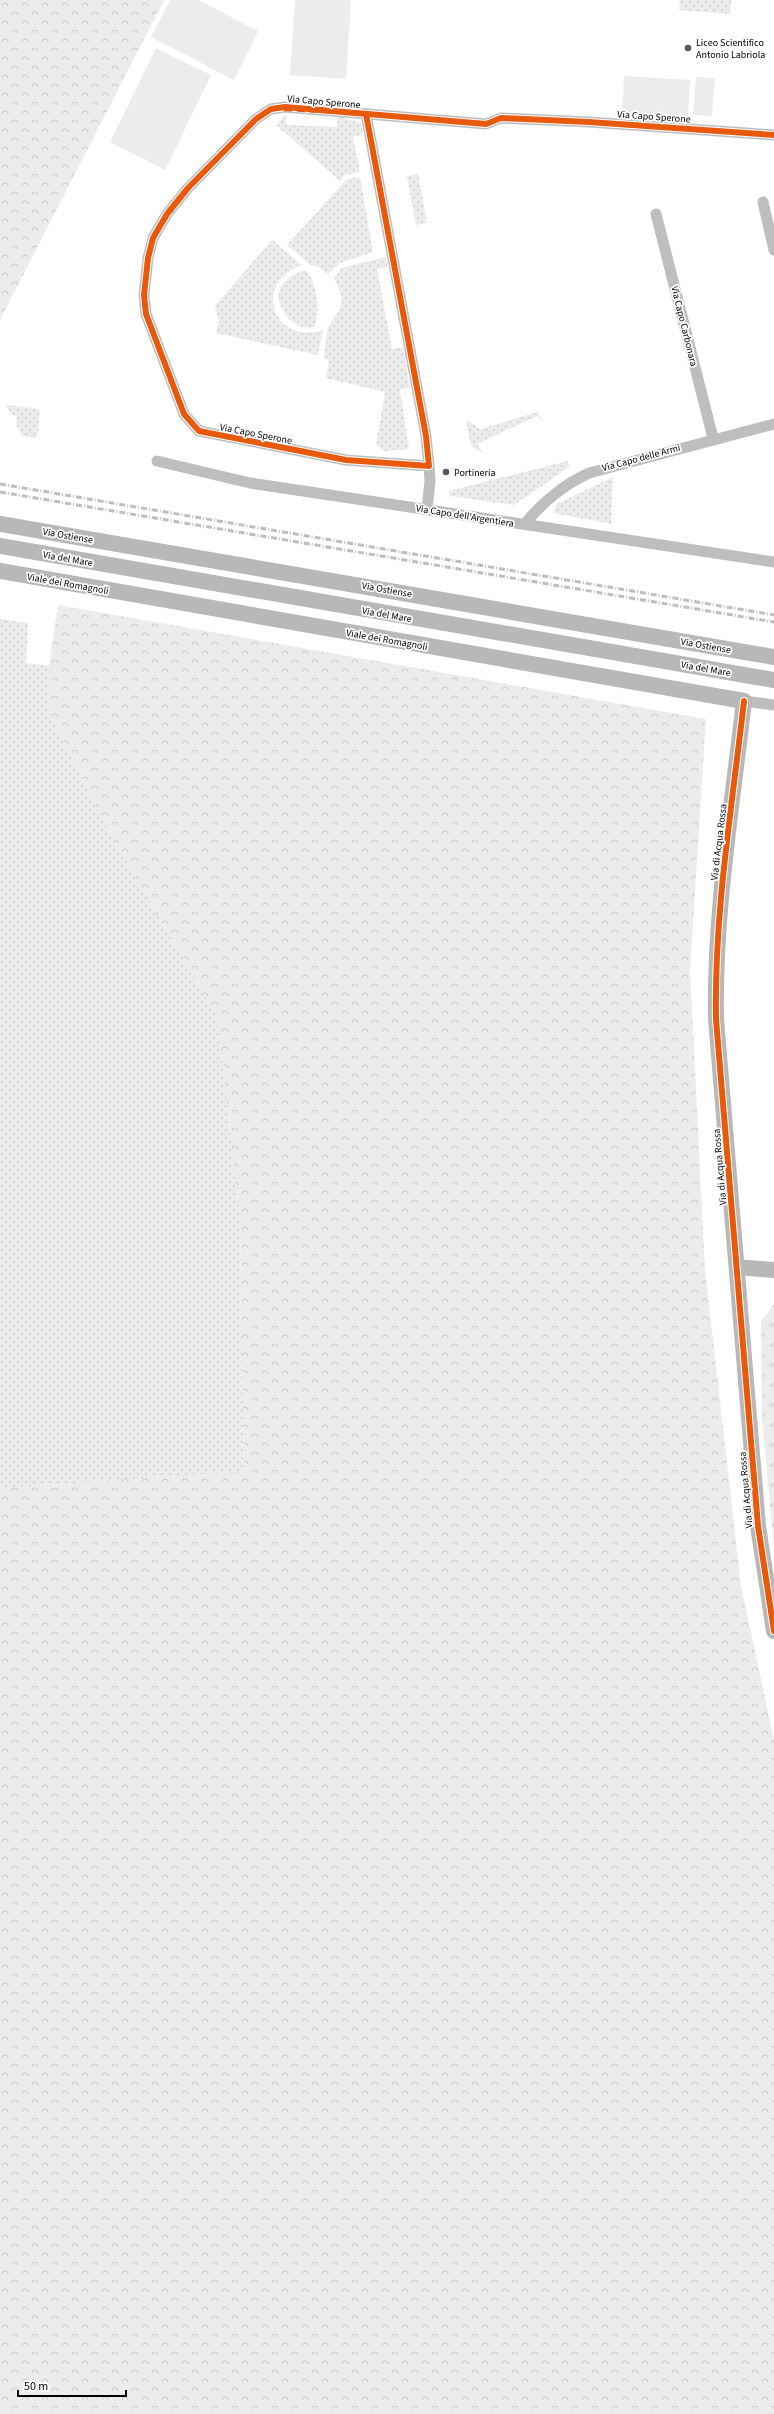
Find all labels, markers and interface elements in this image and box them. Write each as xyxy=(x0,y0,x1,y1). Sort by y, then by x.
place label: Liceo Scientifico Antonio Labriola xyxy=(696,36,765,62)
marker: Liceo Scientifico Antonio Labriola xyxy=(683,43,693,53)
street label: Via Capo Sperone xyxy=(287,92,361,112)
street label: Via Capo Sperone xyxy=(617,107,691,127)
street label: Via Capo Carbonara xyxy=(667,285,701,368)
street label: Via Capo Sperone xyxy=(218,420,293,448)
street label: Via Capo delle Armi xyxy=(601,441,682,475)
place label: Portineria xyxy=(454,466,496,480)
marker: Portineria xyxy=(441,467,451,477)
street label: Via Capo dell'Argentiera xyxy=(415,501,515,531)
street label: Via Ostiense xyxy=(42,525,94,547)
street label: Via del Mare xyxy=(42,548,94,570)
street label: Viale dei Romagnoli xyxy=(26,570,110,598)
street label: Via Ostiense xyxy=(361,579,413,601)
street label: Via del Mare xyxy=(361,604,413,626)
street label: Viale dei Romagnoli xyxy=(345,626,429,654)
street label: Via Ostiense xyxy=(680,635,732,657)
street label: Via del Mare xyxy=(680,658,732,680)
street label: Via di Acqua Rossa xyxy=(707,803,731,881)
street label: Via di Acqua Rossa xyxy=(710,1128,730,1206)
street label: Via di Acqua Rossa xyxy=(736,1451,756,1529)
scale bar xyxy=(18,2372,126,2398)
text: 50 m xyxy=(24,2378,48,2395)

